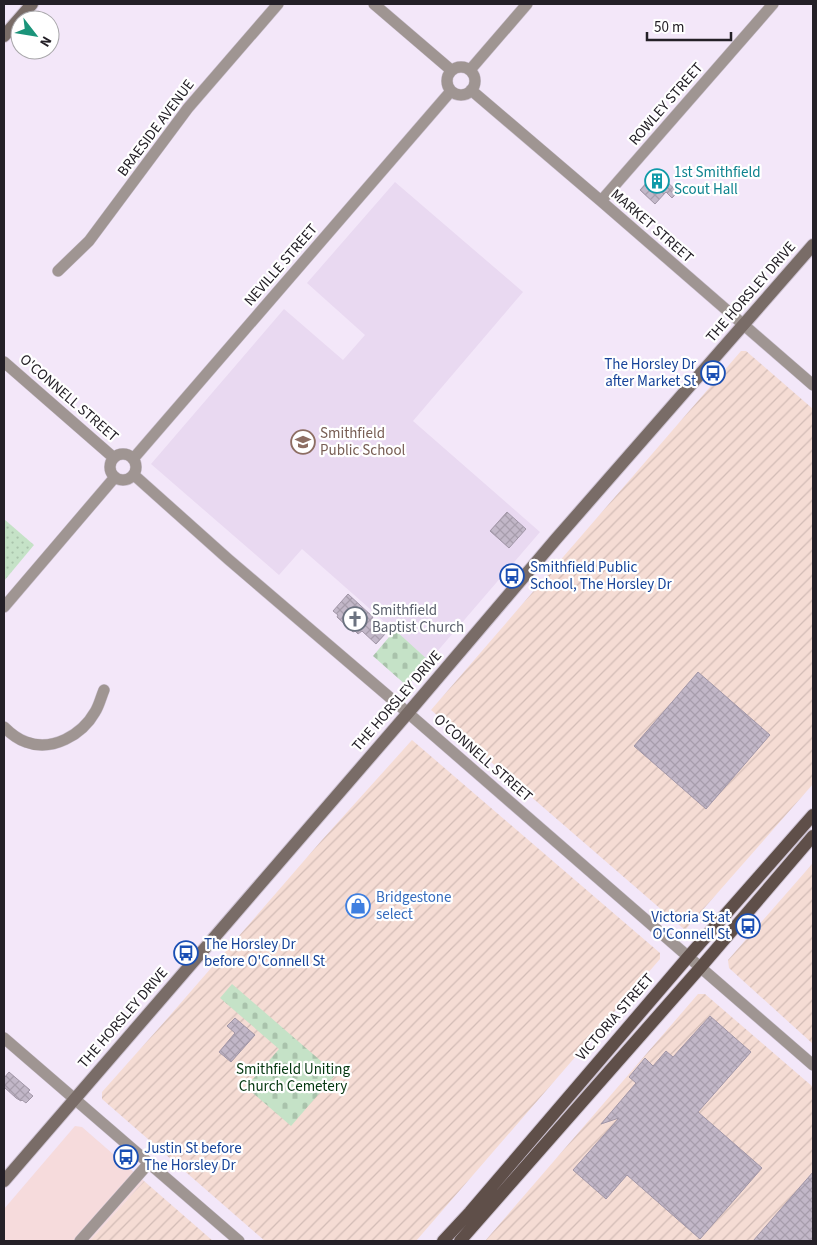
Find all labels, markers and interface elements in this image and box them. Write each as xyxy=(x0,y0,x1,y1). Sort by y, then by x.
north arrow xyxy=(10,10,60,60)
scale bar xyxy=(647,10,731,42)
text: 50 m xyxy=(654,17,684,38)
text: N xyxy=(34,32,56,50)
street label: ROWLEY STREET xyxy=(624,58,708,150)
street label: BRAESIDE AVENUE xyxy=(113,75,199,181)
place label: 1st Smithfield Scout Hall xyxy=(674,162,761,200)
building icon: 1st Smithfield Scout Hall xyxy=(644,168,670,194)
street label: MARKET STREET xyxy=(606,184,698,268)
street label: NEVILLE STREET xyxy=(239,219,323,311)
street label: THE HORSLEY DRIVE xyxy=(701,237,801,347)
street label: O'CONNELL STREET xyxy=(15,349,123,447)
place label: The Horsley Dr after Market St xyxy=(604,354,697,392)
bus stop icon: The Horsley Dr after Market St xyxy=(700,360,726,386)
place label: Smithfield Public School xyxy=(320,423,406,461)
school or university icon: Smithfield Public School xyxy=(290,429,316,455)
place label: Smithfield Public School, The Horsley Dr xyxy=(530,557,672,595)
bus stop icon: Smithfield Public School, The Horsley Dr xyxy=(499,563,525,589)
place label: Smithfield Baptist Church xyxy=(372,600,464,638)
church icon: Smithfield Baptist Church xyxy=(342,606,368,632)
street label: THE HORSLEY DRIVE xyxy=(347,646,447,756)
street label: O'CONNELL STREET xyxy=(429,709,537,807)
place label: Bridgestone select xyxy=(376,887,451,925)
shop icon: Bridgestone select xyxy=(345,893,371,919)
place label: Victoria St at O'Connell St xyxy=(651,907,730,945)
bus stop icon: Victoria St at O'Connell St xyxy=(735,913,761,939)
place label: The Horsley Dr before O'Connell St xyxy=(204,934,325,972)
bus stop icon: The Horsley Dr before O'Connell St xyxy=(173,940,199,966)
street label: THE HORSLEY DRIVE xyxy=(73,963,173,1073)
street label: VICTORIA STREET xyxy=(571,969,659,1065)
park label: Smithfield Uniting Church Cemetery xyxy=(236,1059,350,1097)
place label: Justin St before The Horsley Dr xyxy=(144,1138,242,1176)
bus stop icon: Justin St before The Horsley Dr xyxy=(113,1144,139,1170)

